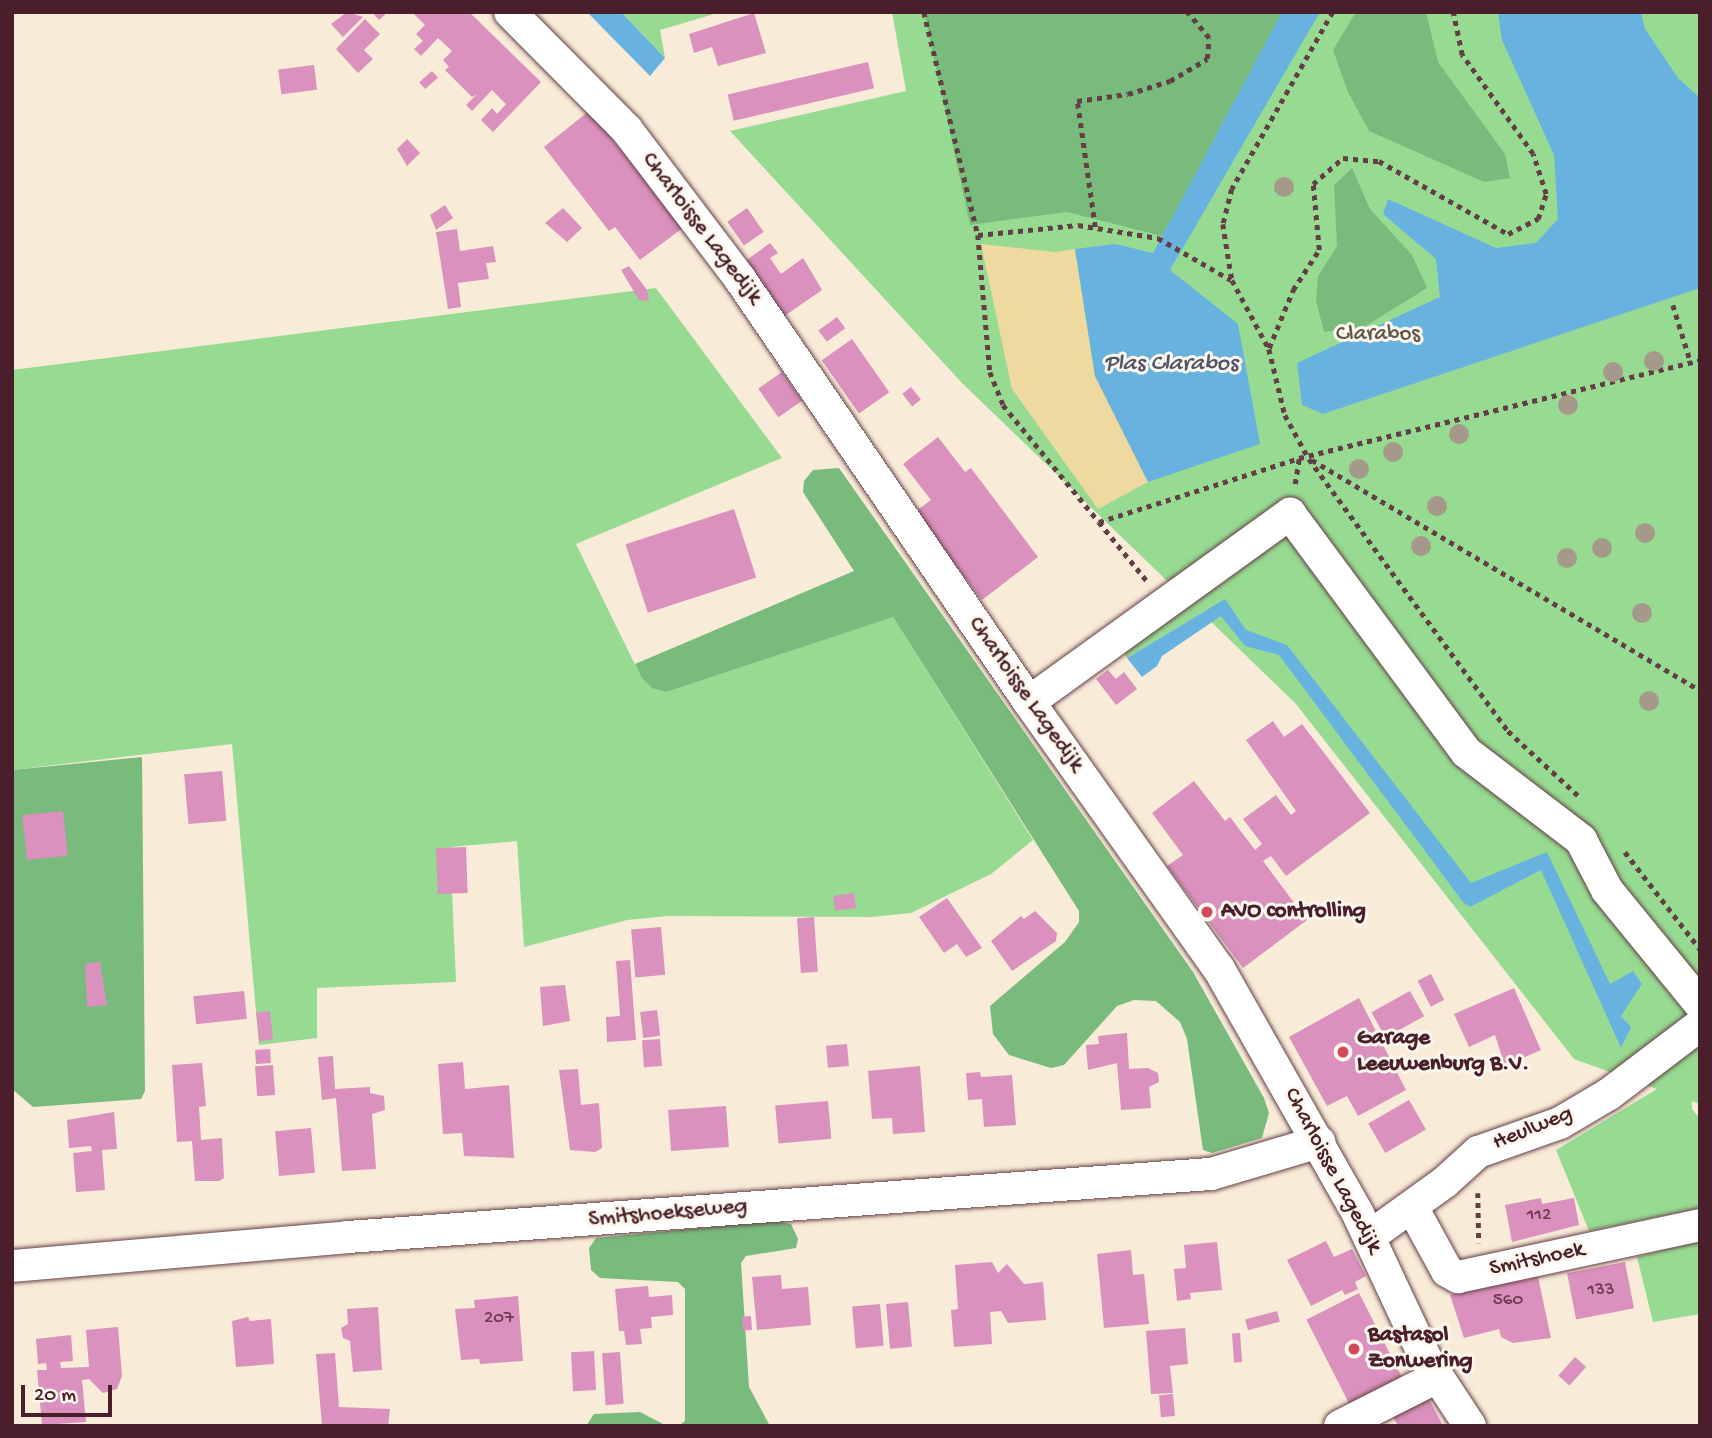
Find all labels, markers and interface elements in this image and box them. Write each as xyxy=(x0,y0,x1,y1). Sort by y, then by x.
street label: Charloisse Lagedijk xyxy=(635,147,767,311)
park label: Clarabos xyxy=(1336,321,1420,349)
water label: Plas Clarabos xyxy=(1104,351,1238,379)
street label: Charloisse Lagedijk xyxy=(961,612,1089,778)
place label: AVO controlling xyxy=(1221,898,1366,926)
marker: AVO controlling xyxy=(1199,904,1215,920)
place label: Garage Leeuwenburg B.V. xyxy=(1357,1025,1529,1079)
marker: Garage Leeuwenburg B.V. xyxy=(1335,1044,1351,1060)
street label: Charloisse Lagedijk xyxy=(1277,1083,1387,1259)
street label: Heulweg xyxy=(1489,1101,1577,1157)
street label: Smitshoekseweg xyxy=(587,1193,749,1235)
house number: 112 xyxy=(1527,1205,1551,1227)
street label: Smitshoek xyxy=(1487,1236,1587,1284)
house number: 133 xyxy=(1587,1280,1615,1302)
house number: 560 xyxy=(1493,1290,1523,1312)
house number: 207 xyxy=(484,1308,514,1330)
place label: Bastasol Zonwering xyxy=(1368,1322,1473,1376)
marker: Bastasol Zonwering xyxy=(1346,1341,1362,1357)
scale bar xyxy=(24,1372,116,1416)
text: 20 m xyxy=(34,1384,76,1409)

